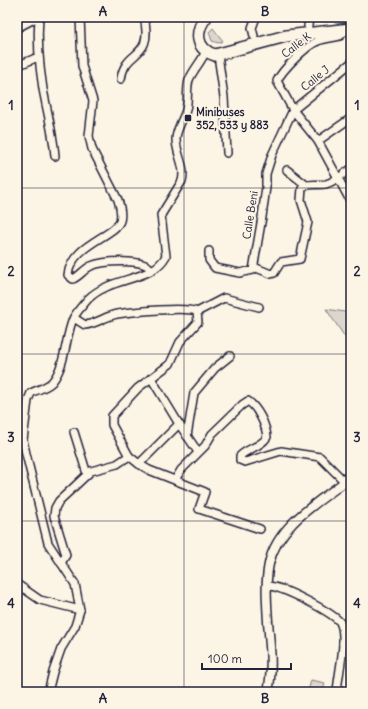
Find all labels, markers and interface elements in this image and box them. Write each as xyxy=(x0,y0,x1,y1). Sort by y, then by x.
text: A xyxy=(99,3,108,20)
text: B xyxy=(261,3,270,20)
street label: Calle K xyxy=(278,29,314,61)
street label: Calle J xyxy=(298,62,332,94)
text: 1 xyxy=(8,97,14,114)
text: 1 xyxy=(354,97,360,114)
place label: Minibuses 352, 533 y 883 xyxy=(196,105,269,133)
marker: Minibuses 352, 533 y 883 xyxy=(183,113,193,123)
street label: Calle Beni xyxy=(239,190,261,240)
text: 2 xyxy=(7,263,15,280)
text: 2 xyxy=(353,263,361,280)
text: 3 xyxy=(7,429,15,446)
text: 3 xyxy=(353,429,361,446)
text: 4 xyxy=(7,595,15,612)
text: 4 xyxy=(353,595,361,612)
scale bar xyxy=(202,645,291,671)
text: 100 m xyxy=(208,651,242,666)
text: A xyxy=(99,690,108,707)
text: B xyxy=(261,690,270,707)

